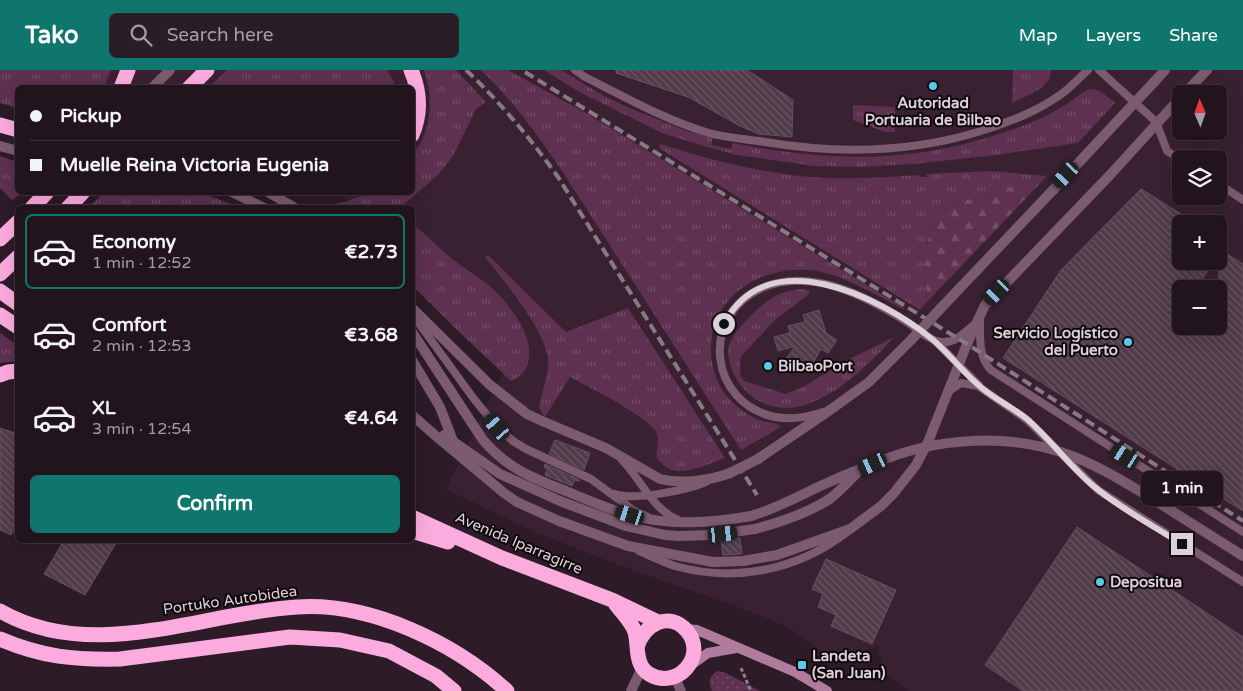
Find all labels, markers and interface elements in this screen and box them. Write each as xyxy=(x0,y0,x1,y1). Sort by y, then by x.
search box xyxy=(109,13,459,58)
text: Tako xyxy=(25,21,79,50)
icon: search xyxy=(127,21,155,49)
text: Search here xyxy=(167,24,273,46)
text: Map xyxy=(1019,24,1058,46)
text: Layers xyxy=(1086,24,1141,46)
text: Share xyxy=(1169,24,1218,46)
marker: Autoridad Portuaria de Bilbao xyxy=(927,80,939,92)
north arrow xyxy=(1172,85,1228,140)
map controls xyxy=(1172,85,1227,335)
place label: Autoridad Portuaria de Bilbao xyxy=(865,94,1001,129)
text: Pickup xyxy=(60,105,121,127)
button: layers xyxy=(1172,150,1227,205)
text: Muelle Reina Victoria Eugenia xyxy=(60,154,329,176)
car xyxy=(1050,159,1081,191)
button: + xyxy=(1172,215,1227,270)
icon: car xyxy=(32,229,77,274)
text: Economy xyxy=(92,231,176,253)
text: €2.73 xyxy=(344,241,398,263)
text: 1 min · 12:52 xyxy=(92,253,191,273)
car xyxy=(981,276,1012,308)
button: − xyxy=(1172,280,1227,335)
icon: car xyxy=(32,312,77,357)
route start xyxy=(713,313,735,335)
text: Comfort xyxy=(92,314,166,336)
text: €3.68 xyxy=(344,324,398,346)
place label: Servicio Logístico del Puerto xyxy=(993,324,1118,359)
text: 2 min · 12:53 xyxy=(92,336,191,356)
marker: Servicio Logístico del Puerto xyxy=(1122,336,1134,348)
place label: BilbaoPort xyxy=(778,357,853,375)
marker: BilbaoPort xyxy=(762,360,774,372)
icon: car xyxy=(32,395,77,440)
text: XL xyxy=(92,397,116,419)
text: €4.64 xyxy=(344,407,398,429)
car xyxy=(481,411,512,443)
text: 3 min · 12:54 xyxy=(92,419,191,439)
car xyxy=(1108,442,1141,470)
car xyxy=(856,451,889,477)
callout: 1 min xyxy=(1141,472,1223,506)
button: Confirm xyxy=(30,475,400,533)
text: 1 min xyxy=(1161,478,1203,498)
car xyxy=(613,503,646,527)
street label: Avenida Iparragirre xyxy=(453,508,585,578)
car xyxy=(707,525,738,543)
route end xyxy=(1171,533,1193,555)
place label: Depositua xyxy=(1110,573,1182,592)
marker: Depositua xyxy=(1094,576,1106,588)
street label: Portuko Autobidea xyxy=(162,582,298,618)
place label: Landeta (San Juan) xyxy=(812,647,886,682)
marker: Landeta (San Juan) xyxy=(796,659,808,671)

